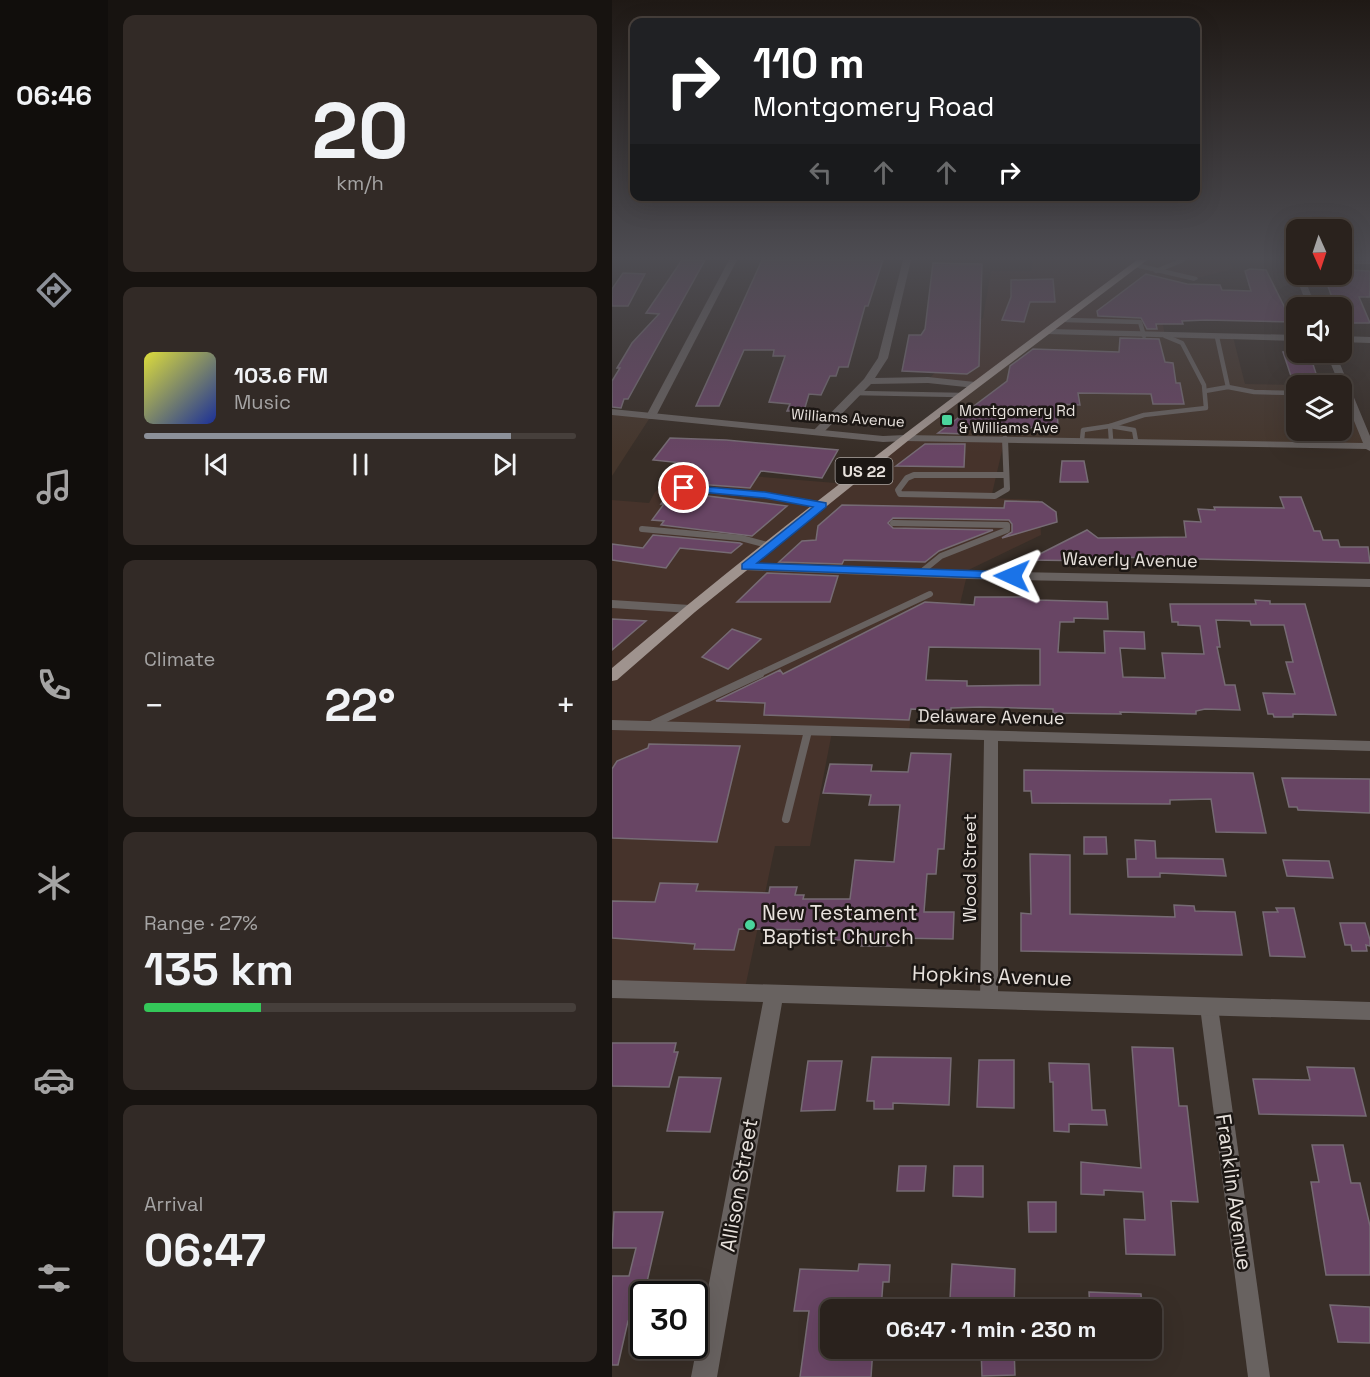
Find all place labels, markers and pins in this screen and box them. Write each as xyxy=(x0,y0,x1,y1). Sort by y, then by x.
place label: Montgomery Rd & Williams Ave xyxy=(959,401,1075,437)
marker: Montgomery Rd & Williams Ave xyxy=(940,413,954,427)
pin xyxy=(658,462,709,513)
place label: New Testament Baptist Church xyxy=(762,899,918,950)
marker: New Testament Baptist Church xyxy=(743,918,757,932)

